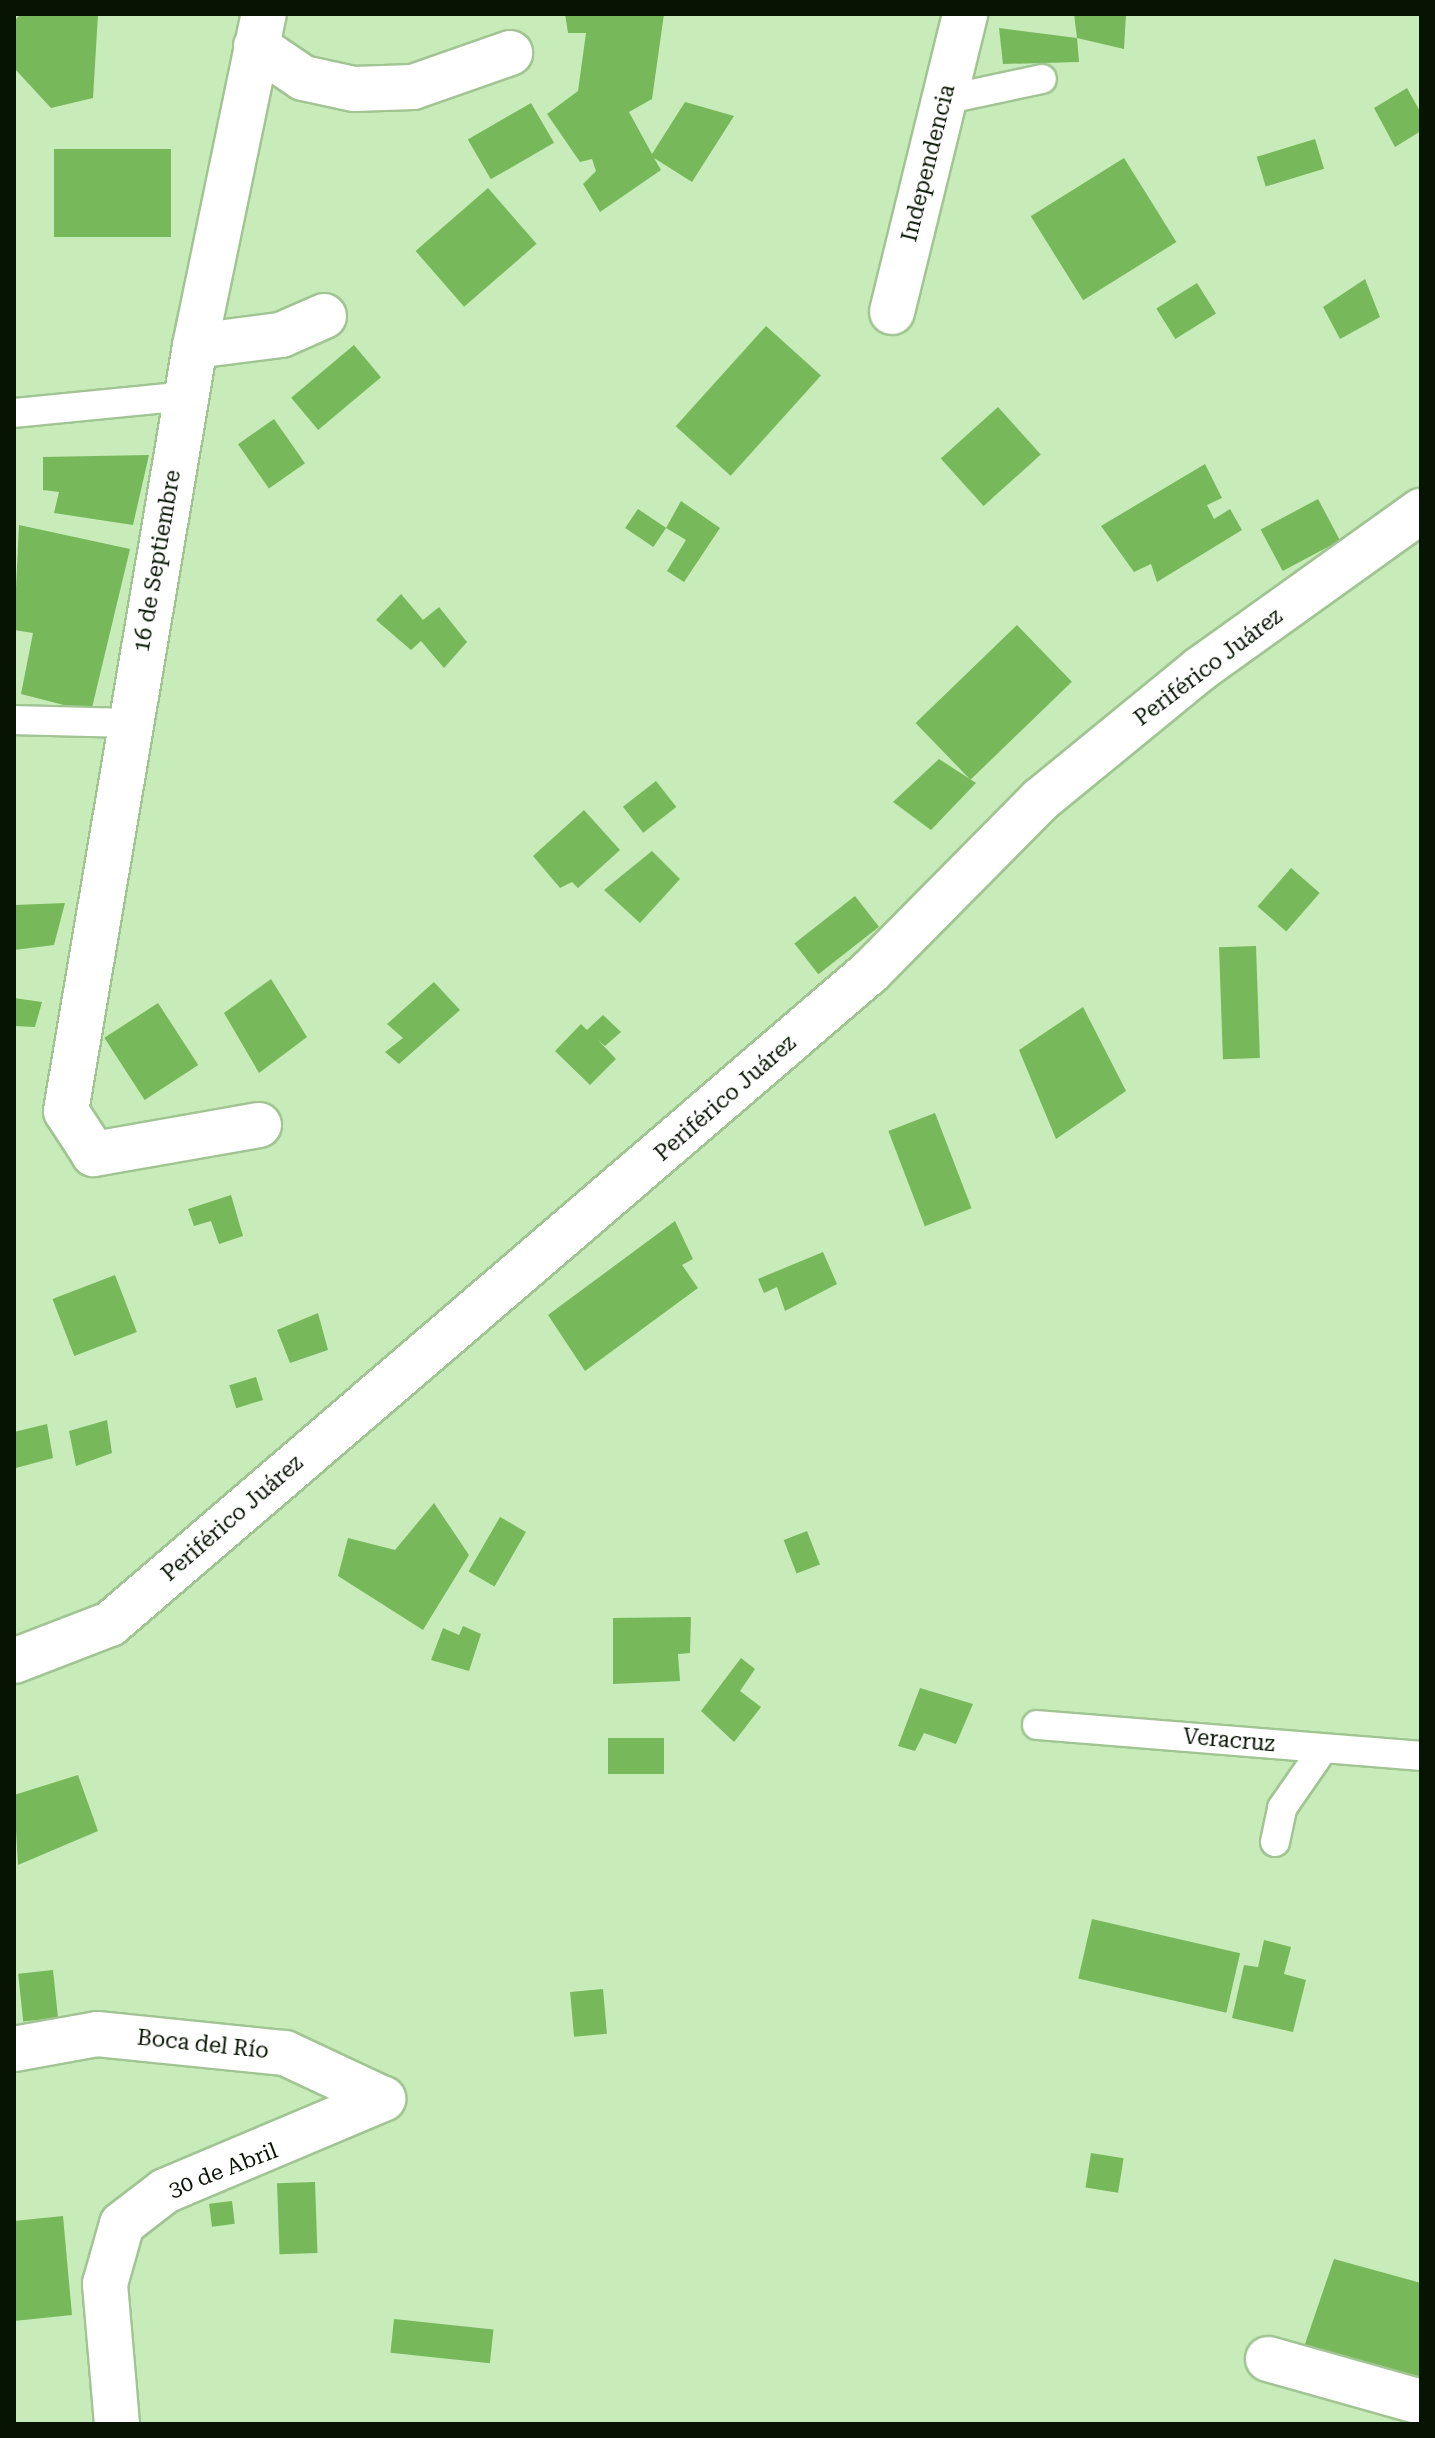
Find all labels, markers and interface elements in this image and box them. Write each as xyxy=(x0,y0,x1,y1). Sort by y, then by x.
street label: Independencia xyxy=(896,82,960,244)
street label: 16 de Septiembre xyxy=(128,468,186,654)
street label: Periférico Juárez xyxy=(1129,603,1287,731)
street label: Periférico Juárez xyxy=(649,1029,801,1167)
street label: Periférico Juárez xyxy=(156,1449,308,1587)
street label: Veracruz xyxy=(1182,1723,1276,1757)
street label: Boca del Río xyxy=(136,2024,270,2064)
street label: 30 de Abril xyxy=(165,2137,281,2203)

